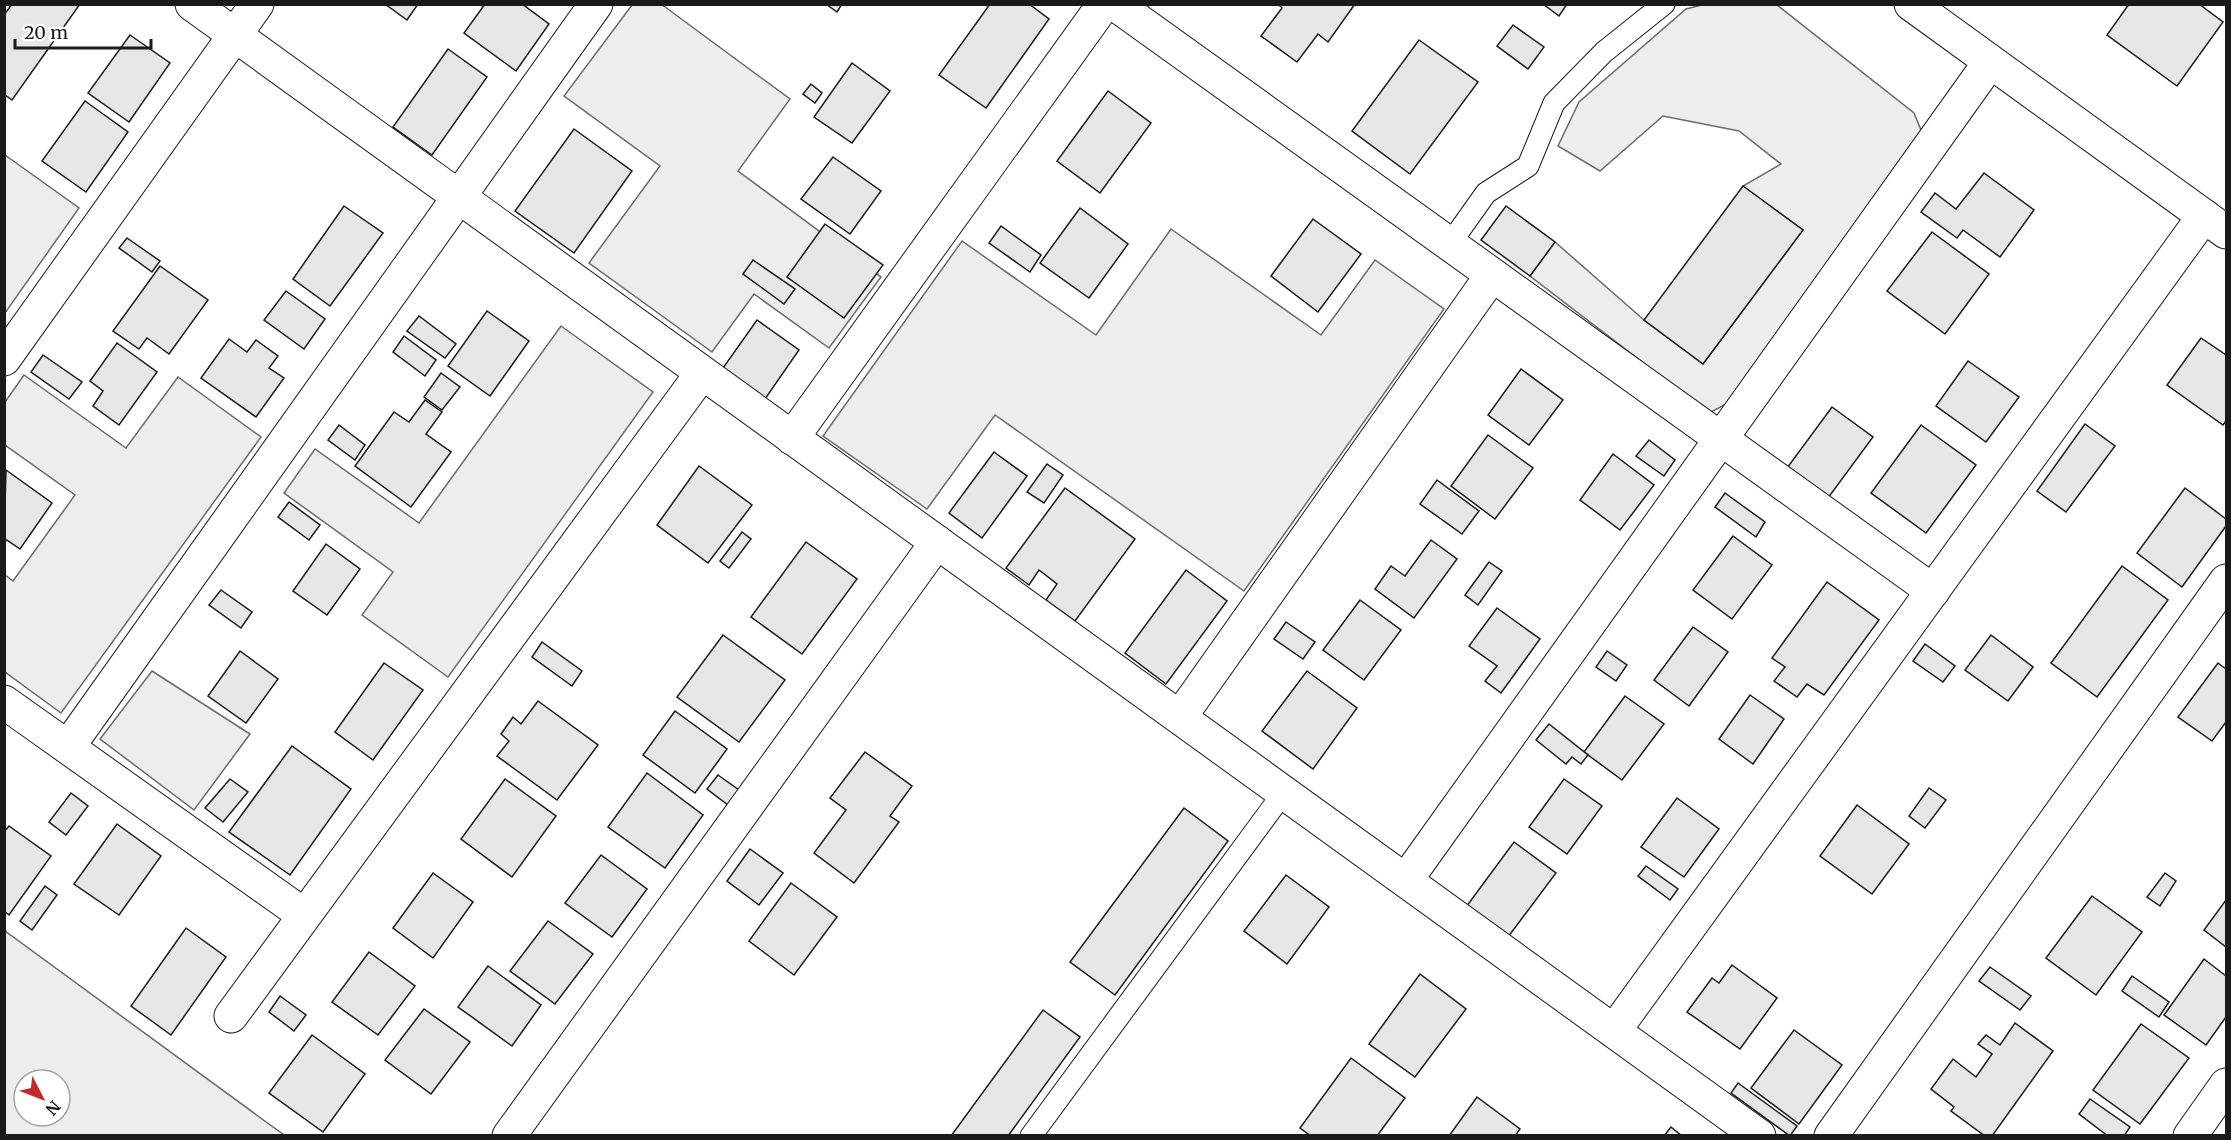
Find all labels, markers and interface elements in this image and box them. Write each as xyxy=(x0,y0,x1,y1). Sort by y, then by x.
scale bar xyxy=(15,12,152,50)
text: 20 m xyxy=(24,21,68,44)
north arrow xyxy=(12,1068,72,1128)
text: N xyxy=(41,1097,65,1120)

